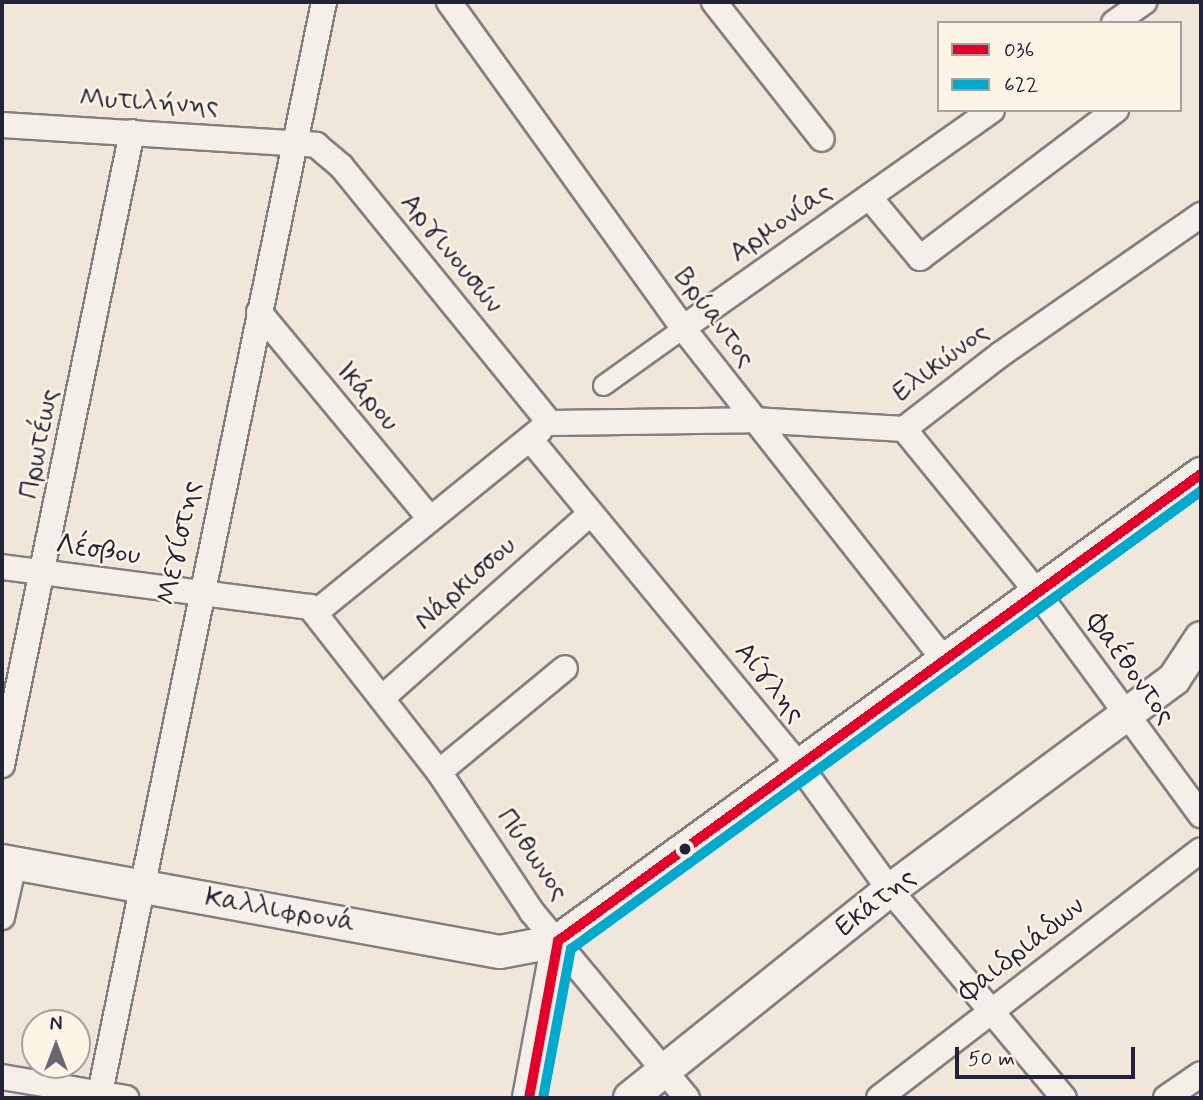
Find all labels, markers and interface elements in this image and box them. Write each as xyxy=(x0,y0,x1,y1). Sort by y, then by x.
legend xyxy=(937,21,1182,112)
text: 036 xyxy=(1004,36,1035,64)
text: 622 xyxy=(1004,71,1038,99)
street label: Μυτιλήνης xyxy=(78,83,220,123)
street label: Αρμονίας xyxy=(723,176,839,270)
street label: Αργινουσών xyxy=(392,187,510,321)
street label: Βρύαντος xyxy=(666,262,762,374)
street label: Ελικώνος xyxy=(886,316,996,410)
street label: Ικάρου xyxy=(328,355,406,439)
street label: Πρωτέως xyxy=(13,386,67,502)
street label: Μεγίστης xyxy=(150,478,210,608)
street label: Λέσβου xyxy=(54,528,142,574)
street label: Νάρκισσου xyxy=(408,530,524,638)
street label: Φαέθοντος xyxy=(1078,606,1182,732)
street label: Αίγλης xyxy=(726,636,812,730)
street label: Πύθωνος xyxy=(488,803,576,907)
unlabelled marker xyxy=(678,842,692,856)
street label: Εκάτης xyxy=(829,861,923,945)
street label: Καλλιφρονά xyxy=(202,881,358,941)
street label: Φαιδριάδων xyxy=(952,890,1092,1010)
north arrow xyxy=(21,1009,91,1079)
text: N xyxy=(50,1012,62,1037)
scale bar xyxy=(958,1034,1138,1078)
text: 50 m xyxy=(968,1045,1015,1073)

